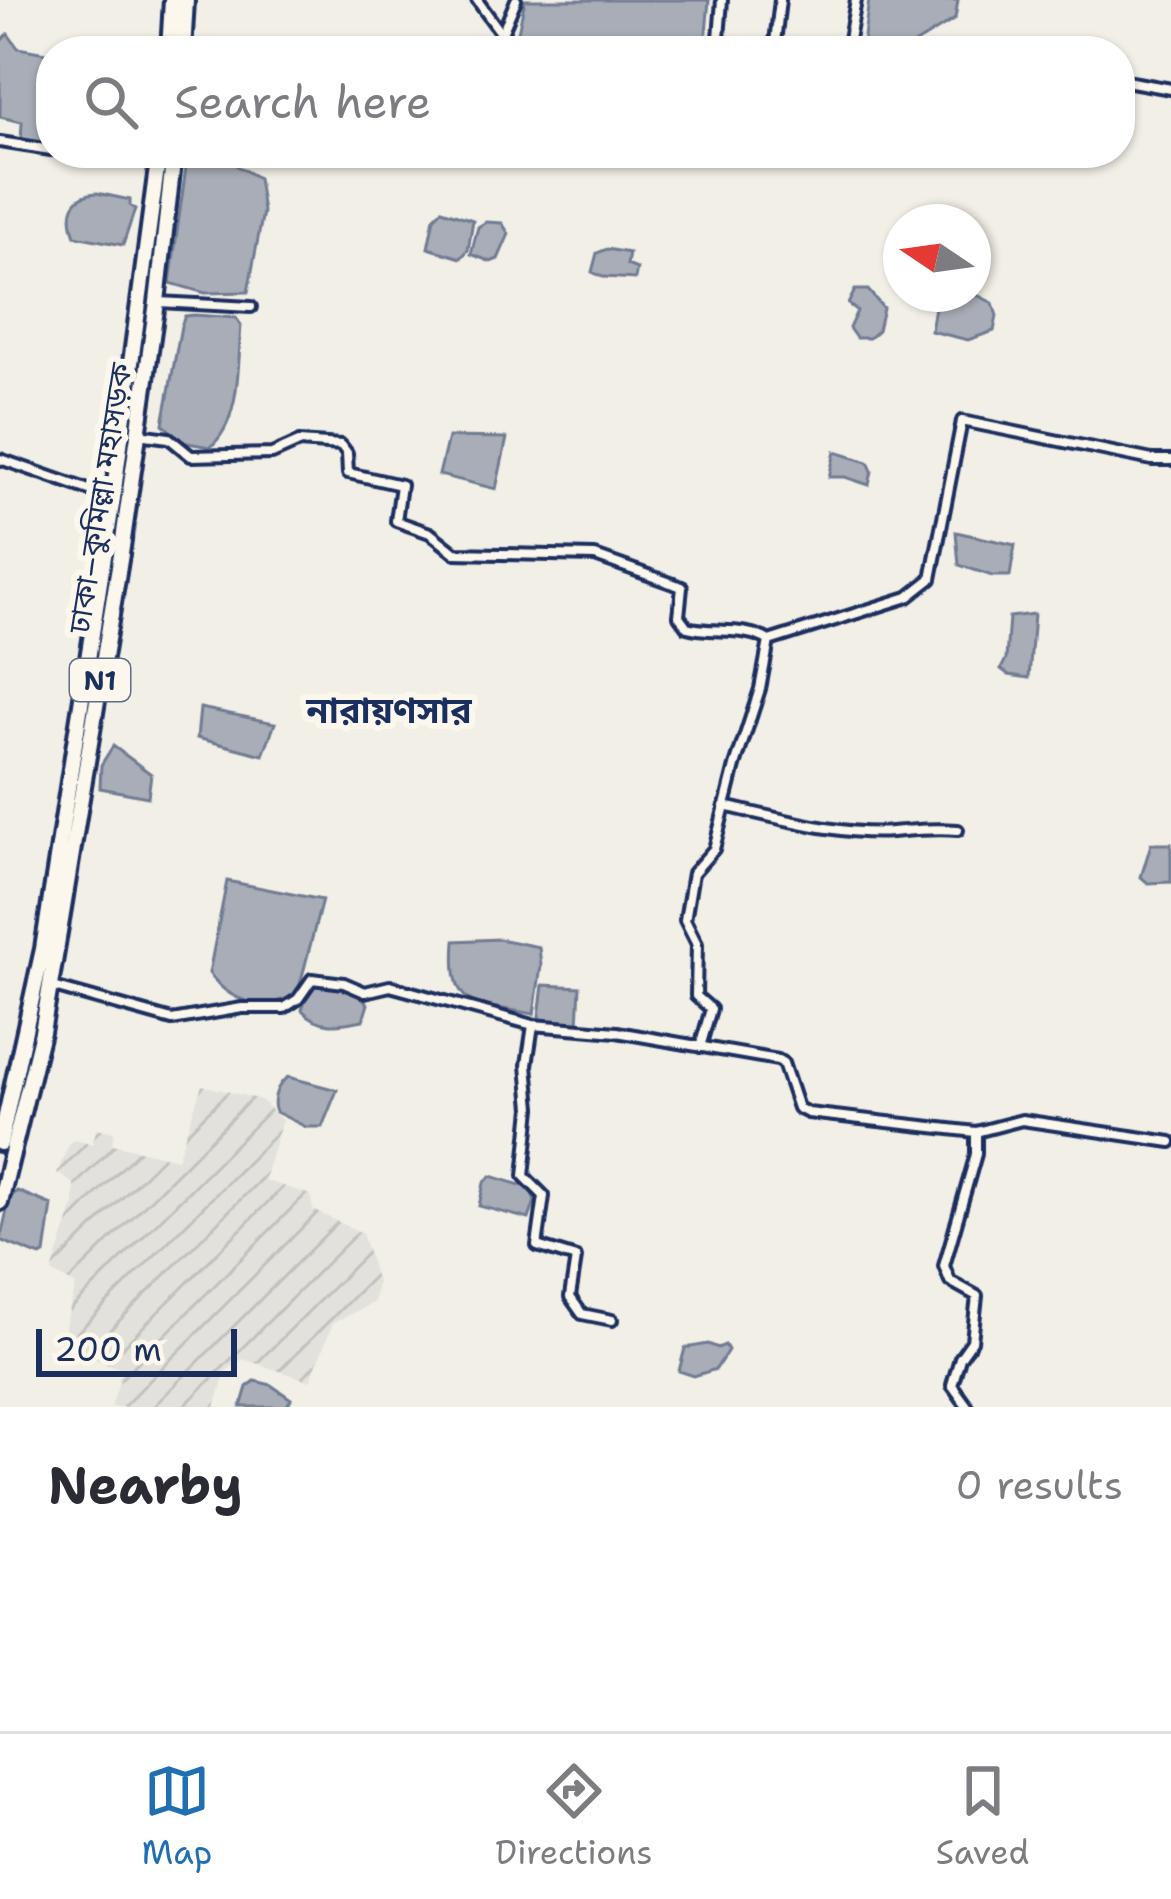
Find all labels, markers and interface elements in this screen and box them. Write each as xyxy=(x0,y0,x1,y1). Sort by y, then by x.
search box xyxy=(36,36,1135,168)
icon: search xyxy=(78,69,144,135)
text: Search here xyxy=(174,72,431,132)
north arrow xyxy=(883,204,991,312)
street label: ঢাকা–কুমিল্লা মহাসড়ক xyxy=(58,359,142,637)
road number: N1 xyxy=(70,659,130,701)
district label: নারায়ণসার xyxy=(305,686,473,735)
scale bar xyxy=(36,1323,237,1376)
text: 200 m xyxy=(54,1327,162,1372)
text: Nearby xyxy=(48,1451,243,1519)
text: 0 results xyxy=(956,1459,1123,1511)
tab: Map xyxy=(142,1758,212,1875)
tab: Directions xyxy=(495,1758,653,1875)
tab: Saved xyxy=(936,1758,1029,1875)

